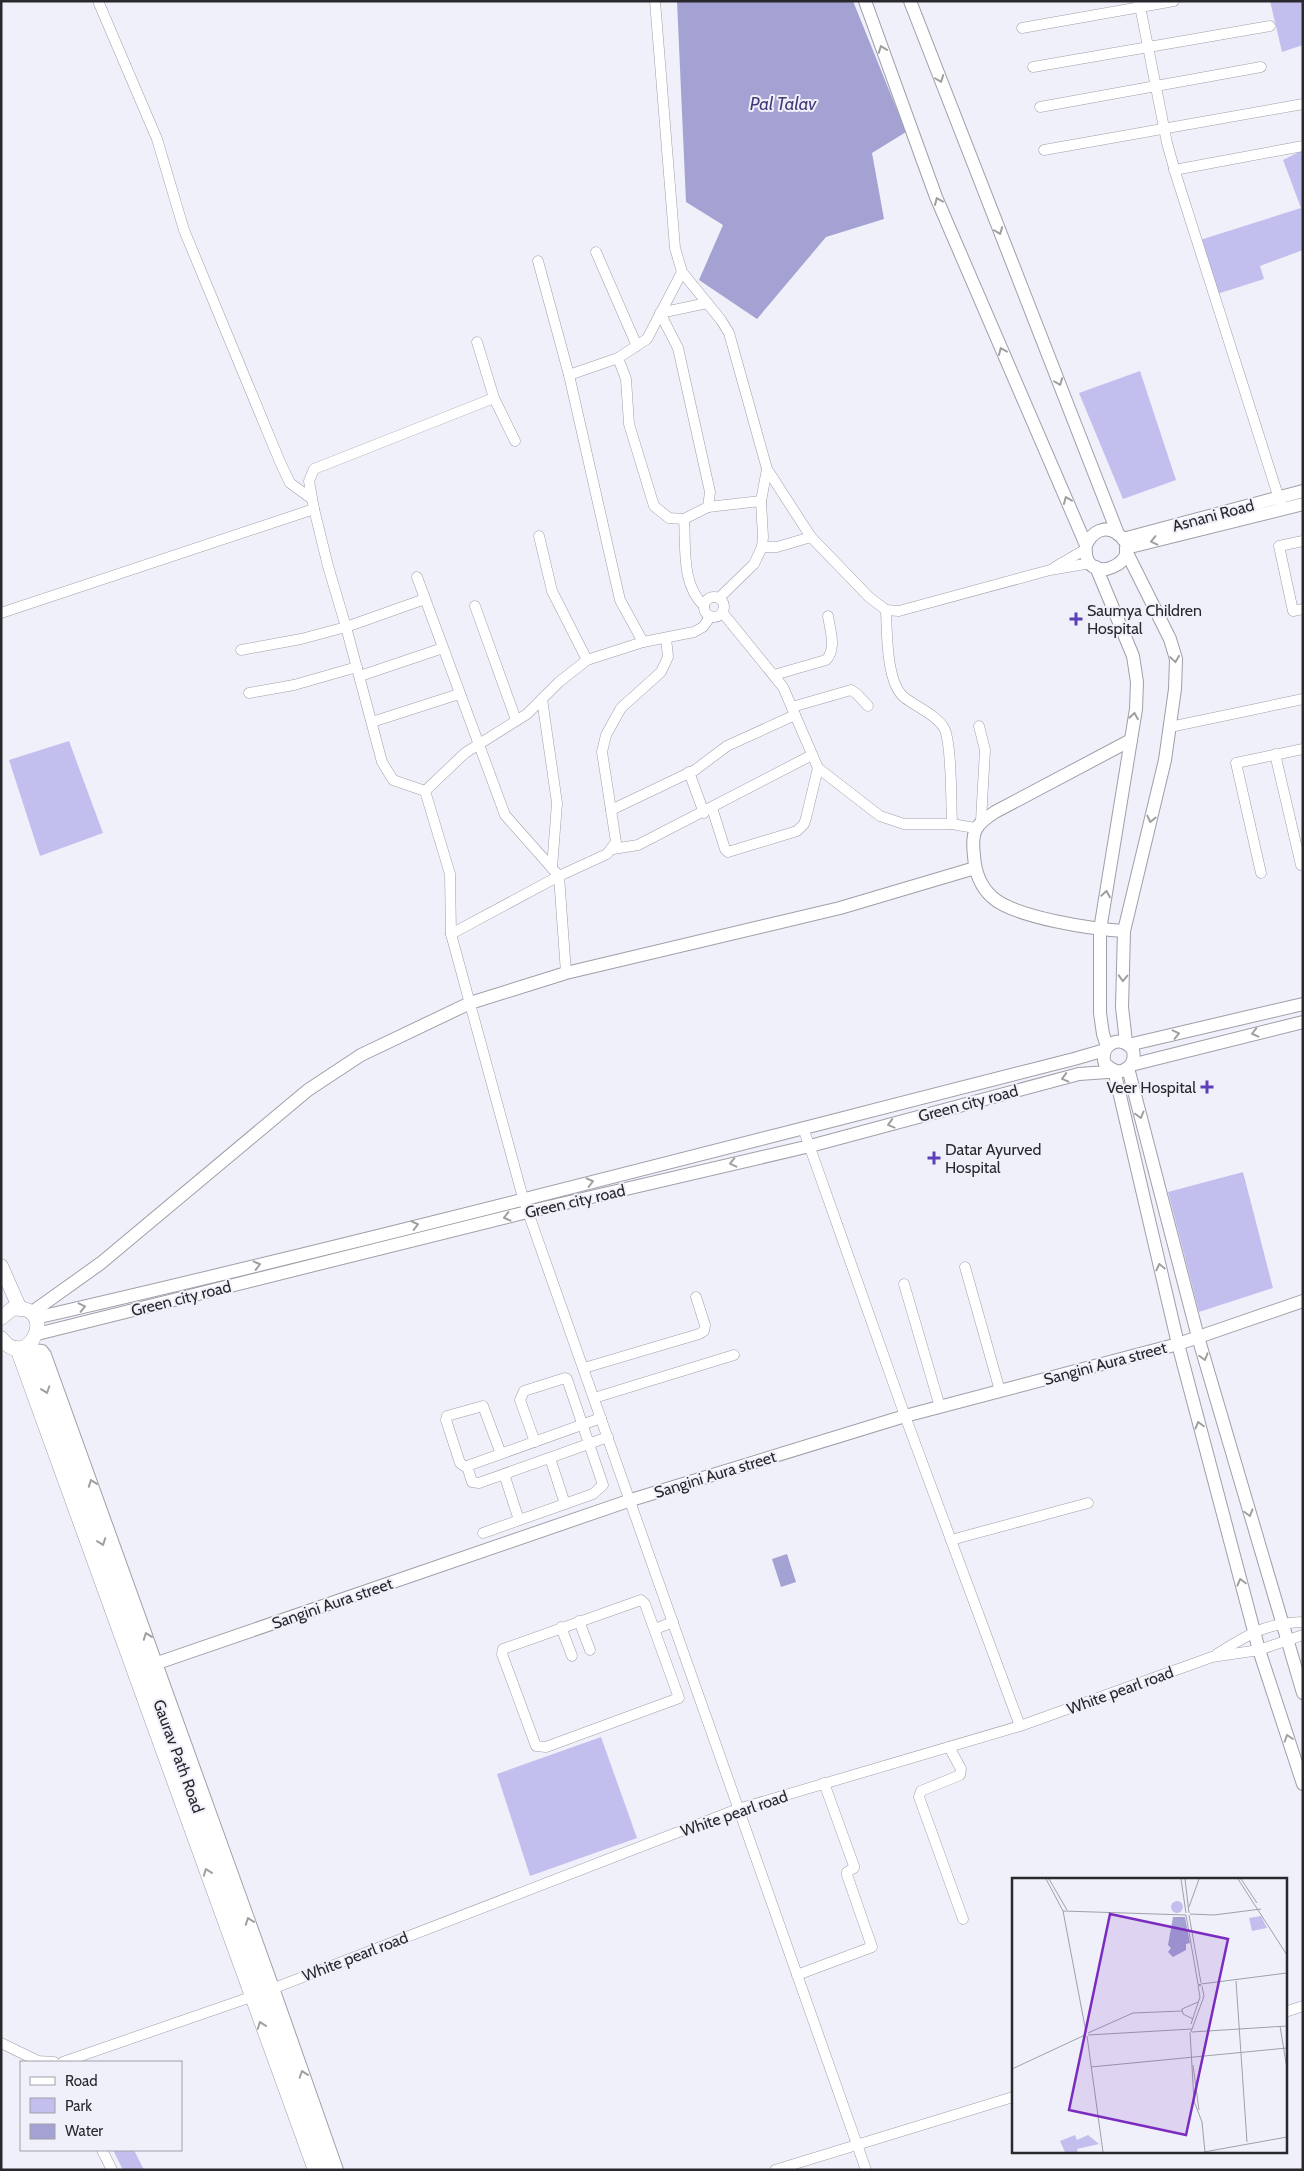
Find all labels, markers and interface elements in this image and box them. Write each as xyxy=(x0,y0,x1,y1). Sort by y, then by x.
one-way arrow xyxy=(878,45,888,54)
one-way arrow xyxy=(934,74,944,83)
water label: Pal Talav xyxy=(750,93,817,115)
one-way arrow xyxy=(934,198,944,206)
one-way arrow xyxy=(994,226,1004,234)
one-way arrow xyxy=(998,347,1009,356)
one-way arrow xyxy=(1052,377,1063,386)
street label: Asnani Road xyxy=(1170,495,1256,535)
one-way arrow xyxy=(1062,496,1073,505)
one-way arrow xyxy=(1149,535,1158,546)
place label: Saumya Children Hospital xyxy=(1087,601,1202,638)
marker: Saumya Children Hospital xyxy=(1069,612,1083,626)
one-way arrow xyxy=(1169,654,1179,663)
one-way arrow xyxy=(1129,712,1139,721)
one-way arrow xyxy=(1146,814,1157,823)
one-way arrow xyxy=(1101,890,1111,899)
one-way arrow xyxy=(1118,974,1128,982)
one-way arrow xyxy=(1251,1027,1260,1038)
one-way arrow xyxy=(1172,1029,1180,1040)
one-way arrow xyxy=(1061,1072,1069,1082)
place label: Veer Hospital xyxy=(1107,1078,1196,1097)
marker: Veer Hospital xyxy=(1200,1080,1214,1094)
street label: Green city road xyxy=(916,1081,1020,1126)
one-way arrow xyxy=(1134,1110,1145,1119)
one-way arrow xyxy=(886,1118,895,1129)
place label: Datar Ayurved Hospital xyxy=(945,1140,1041,1177)
marker: Datar Ayurved Hospital xyxy=(927,1151,941,1165)
one-way arrow xyxy=(729,1157,737,1168)
one-way arrow xyxy=(585,1177,593,1187)
street label: Green city road xyxy=(523,1181,627,1222)
one-way arrow xyxy=(502,1211,511,1222)
one-way arrow xyxy=(411,1220,419,1231)
one-way arrow xyxy=(253,1260,261,1270)
one-way arrow xyxy=(1155,1263,1166,1272)
street label: Green city road xyxy=(129,1277,233,1320)
one-way arrow xyxy=(78,1302,87,1313)
street label: Sangini Aura street xyxy=(1042,1338,1169,1389)
one-way arrow xyxy=(1198,1352,1208,1360)
one-way arrow xyxy=(40,1385,50,1394)
one-way arrow xyxy=(1195,1422,1205,1430)
street label: Sangini Aura street xyxy=(652,1447,779,1502)
one-way arrow xyxy=(88,1480,98,1488)
one-way arrow xyxy=(1244,1508,1254,1516)
one-way arrow xyxy=(96,1538,106,1546)
street label: Sangini Aura street xyxy=(269,1574,396,1633)
one-way arrow xyxy=(1236,1578,1247,1587)
one-way arrow xyxy=(143,1632,153,1641)
street label: White pearl road xyxy=(1064,1662,1176,1719)
street label: Gaurav Path Road xyxy=(149,1697,208,1816)
one-way arrow xyxy=(1283,1734,1293,1743)
street label: White pearl road xyxy=(678,1786,790,1841)
one-way arrow xyxy=(203,1869,213,1877)
inset map xyxy=(1012,1878,1286,2154)
one-way arrow xyxy=(245,1917,255,1926)
street label: White pearl road xyxy=(300,1928,411,1985)
one-way arrow xyxy=(257,2022,267,2030)
legend xyxy=(20,2061,182,2151)
one-way arrow xyxy=(299,2070,309,2079)
text: Road xyxy=(65,2072,98,2090)
text: Park xyxy=(65,2097,92,2115)
text: Water xyxy=(65,2122,103,2140)

